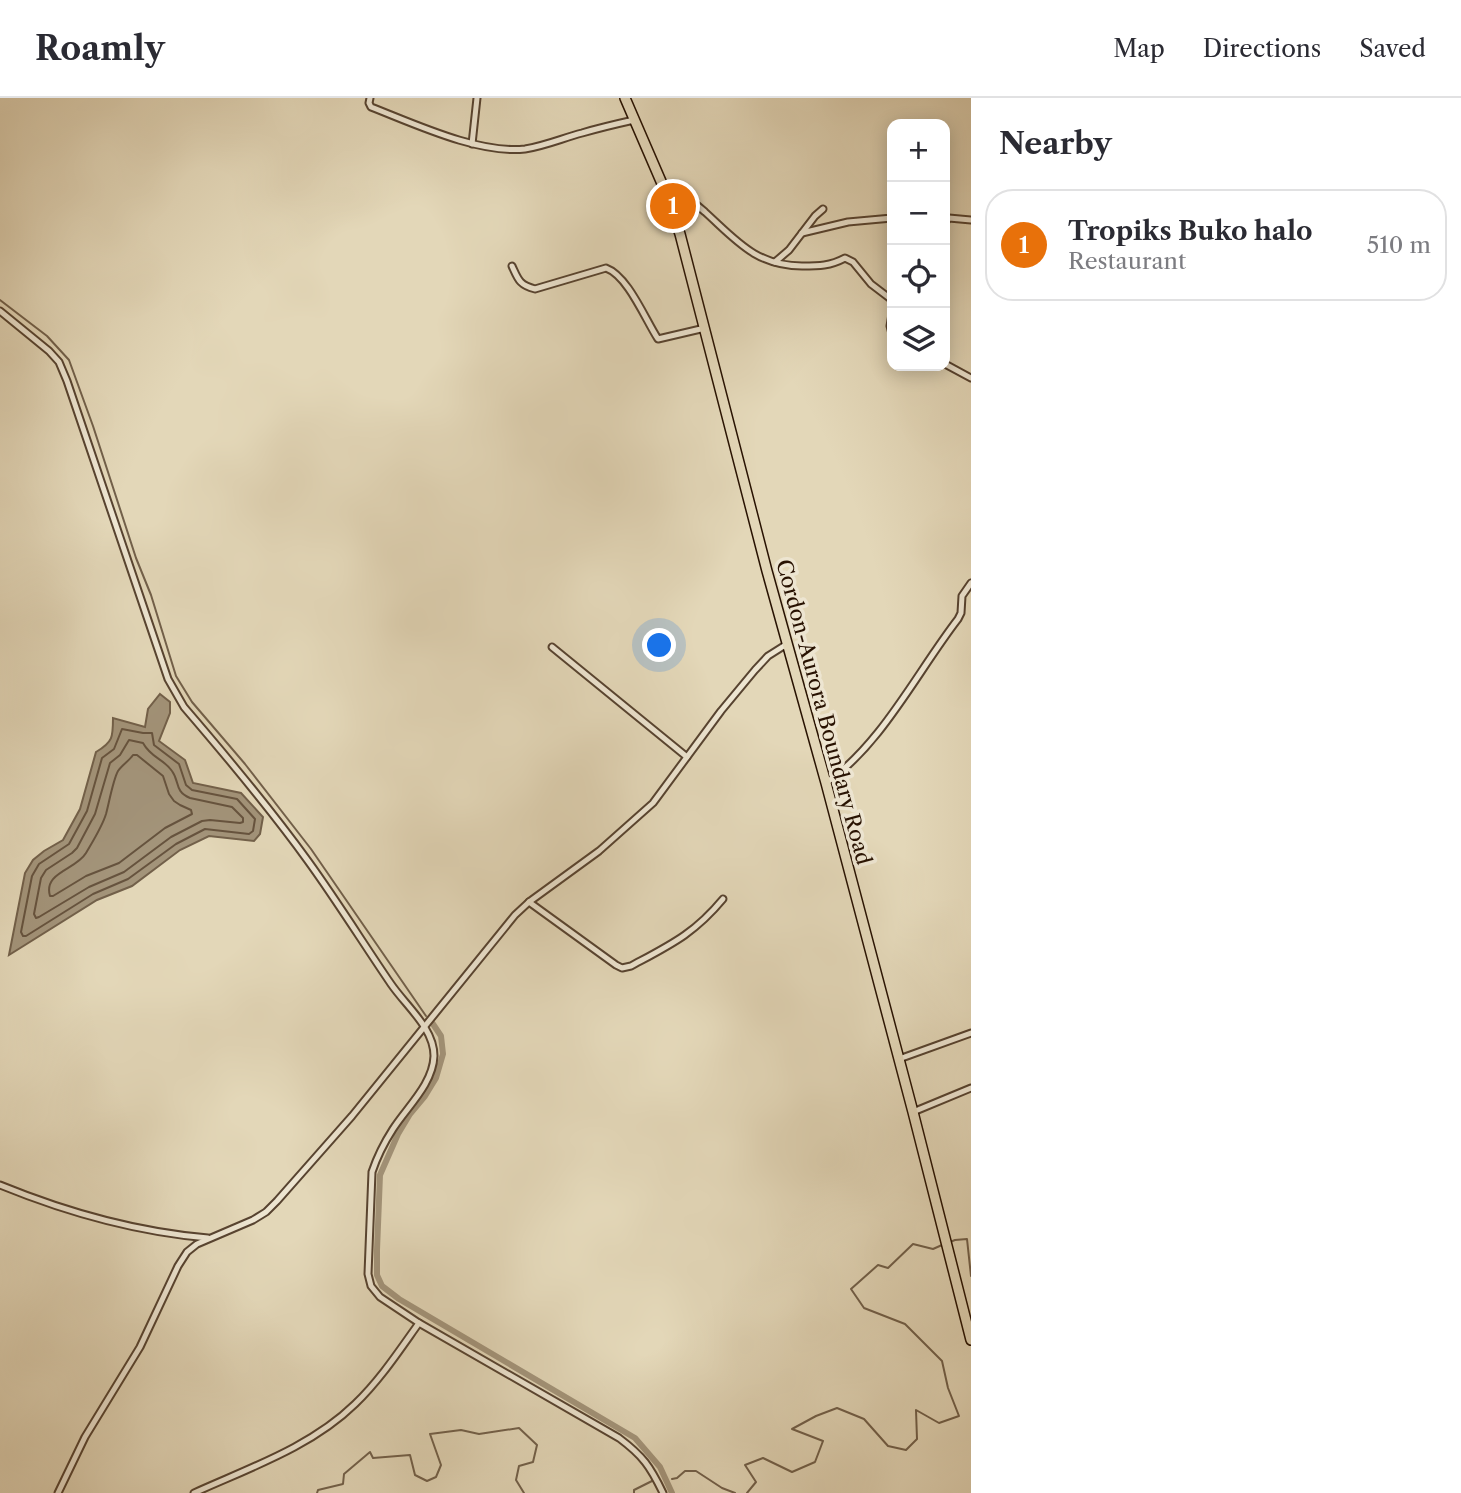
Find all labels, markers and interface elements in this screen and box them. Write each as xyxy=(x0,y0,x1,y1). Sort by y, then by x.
text: Roamly xyxy=(35,28,165,69)
text: Map xyxy=(1113,34,1165,63)
text: Directions xyxy=(1203,34,1321,63)
text: Saved xyxy=(1359,34,1426,63)
map controls xyxy=(887,119,950,371)
button: + xyxy=(887,119,950,182)
text: Nearby xyxy=(999,125,1112,162)
pin: 1 xyxy=(650,180,696,232)
button: − xyxy=(887,182,950,245)
text: Tropiks Buko halo xyxy=(1068,215,1313,247)
text: 1 xyxy=(1019,231,1029,259)
text: 510 m xyxy=(1367,231,1431,259)
button: locate xyxy=(887,245,950,308)
text: Restaurant xyxy=(1068,247,1186,275)
button: layers xyxy=(887,308,950,371)
street label: Cordon-Aurora Boundary Road xyxy=(771,556,877,868)
your location xyxy=(642,628,676,662)

